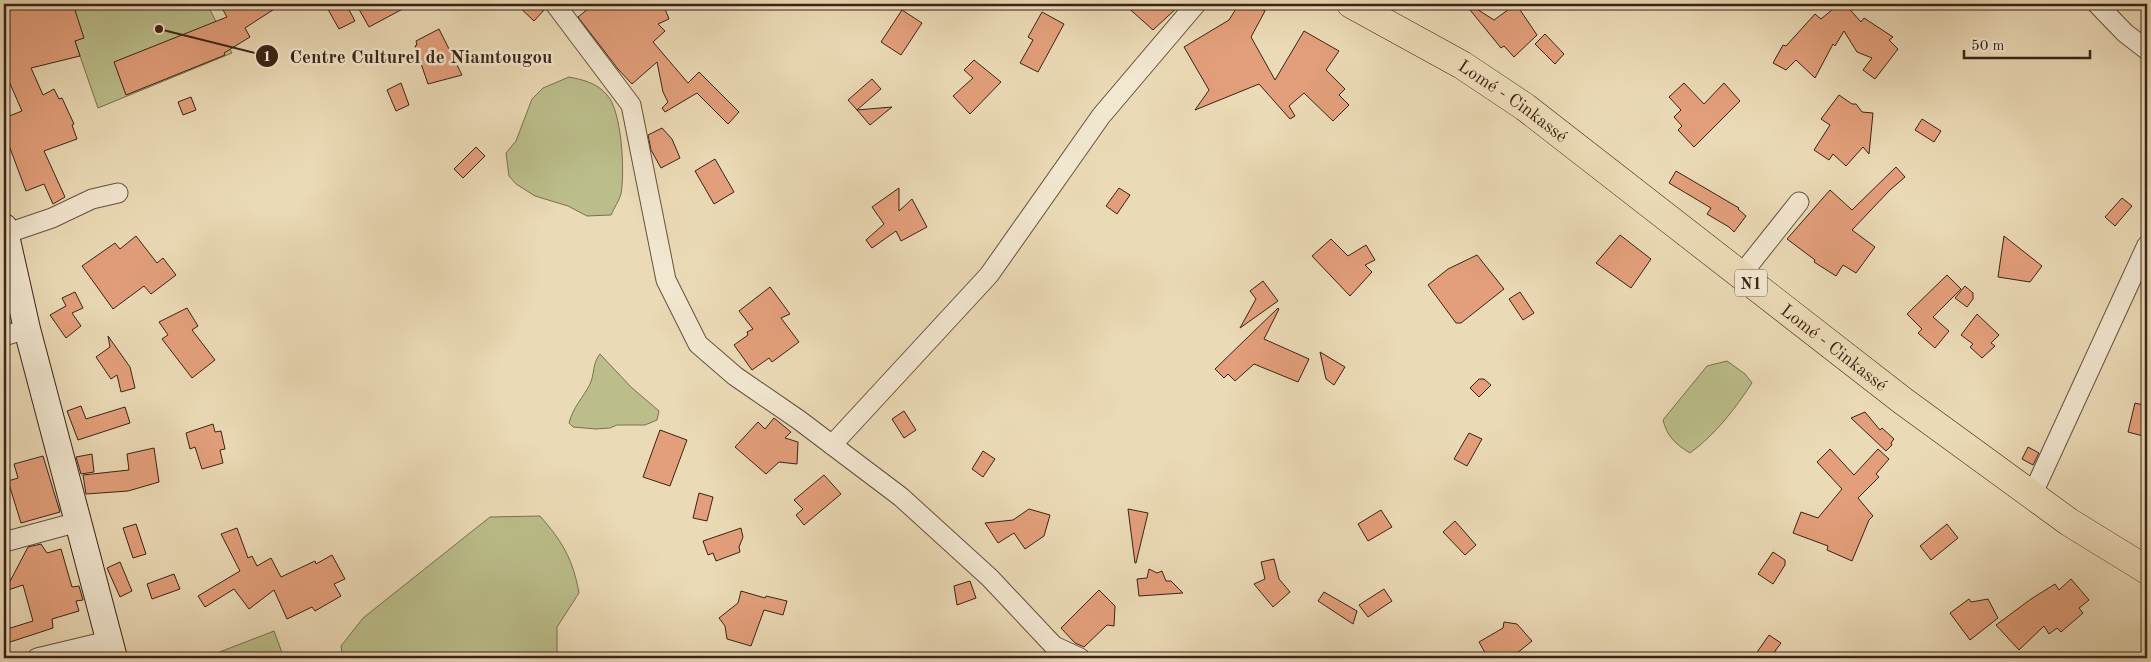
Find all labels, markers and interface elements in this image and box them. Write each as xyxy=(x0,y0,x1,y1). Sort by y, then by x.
scale bar xyxy=(1964,28,2090,60)
callout: Centre Culturel de Niamtougou xyxy=(255,39,563,73)
text: 50 m xyxy=(1971,39,2005,54)
text: Centre Culturel de Niamtougou xyxy=(289,49,553,68)
text: 1 xyxy=(263,50,271,65)
street label: Lomé - Cinkassé xyxy=(1455,57,1570,146)
road number: N1 xyxy=(1735,270,1767,296)
street label: Lomé - Cinkassé xyxy=(1777,301,1890,395)

